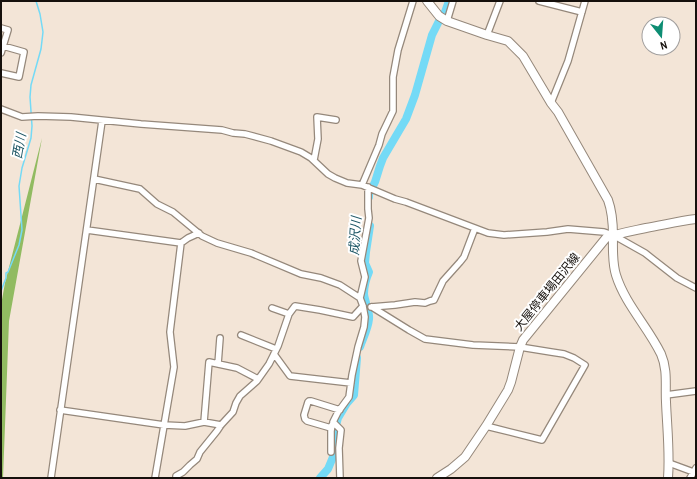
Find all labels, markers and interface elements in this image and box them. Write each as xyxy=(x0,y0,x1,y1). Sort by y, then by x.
north arrow xyxy=(641,16,681,56)
text: N xyxy=(659,38,669,53)
water label: 西川 xyxy=(8,130,30,160)
water label: 成沢川 xyxy=(345,214,365,256)
street label: 大屋停車場田沢線 xyxy=(511,250,583,334)

